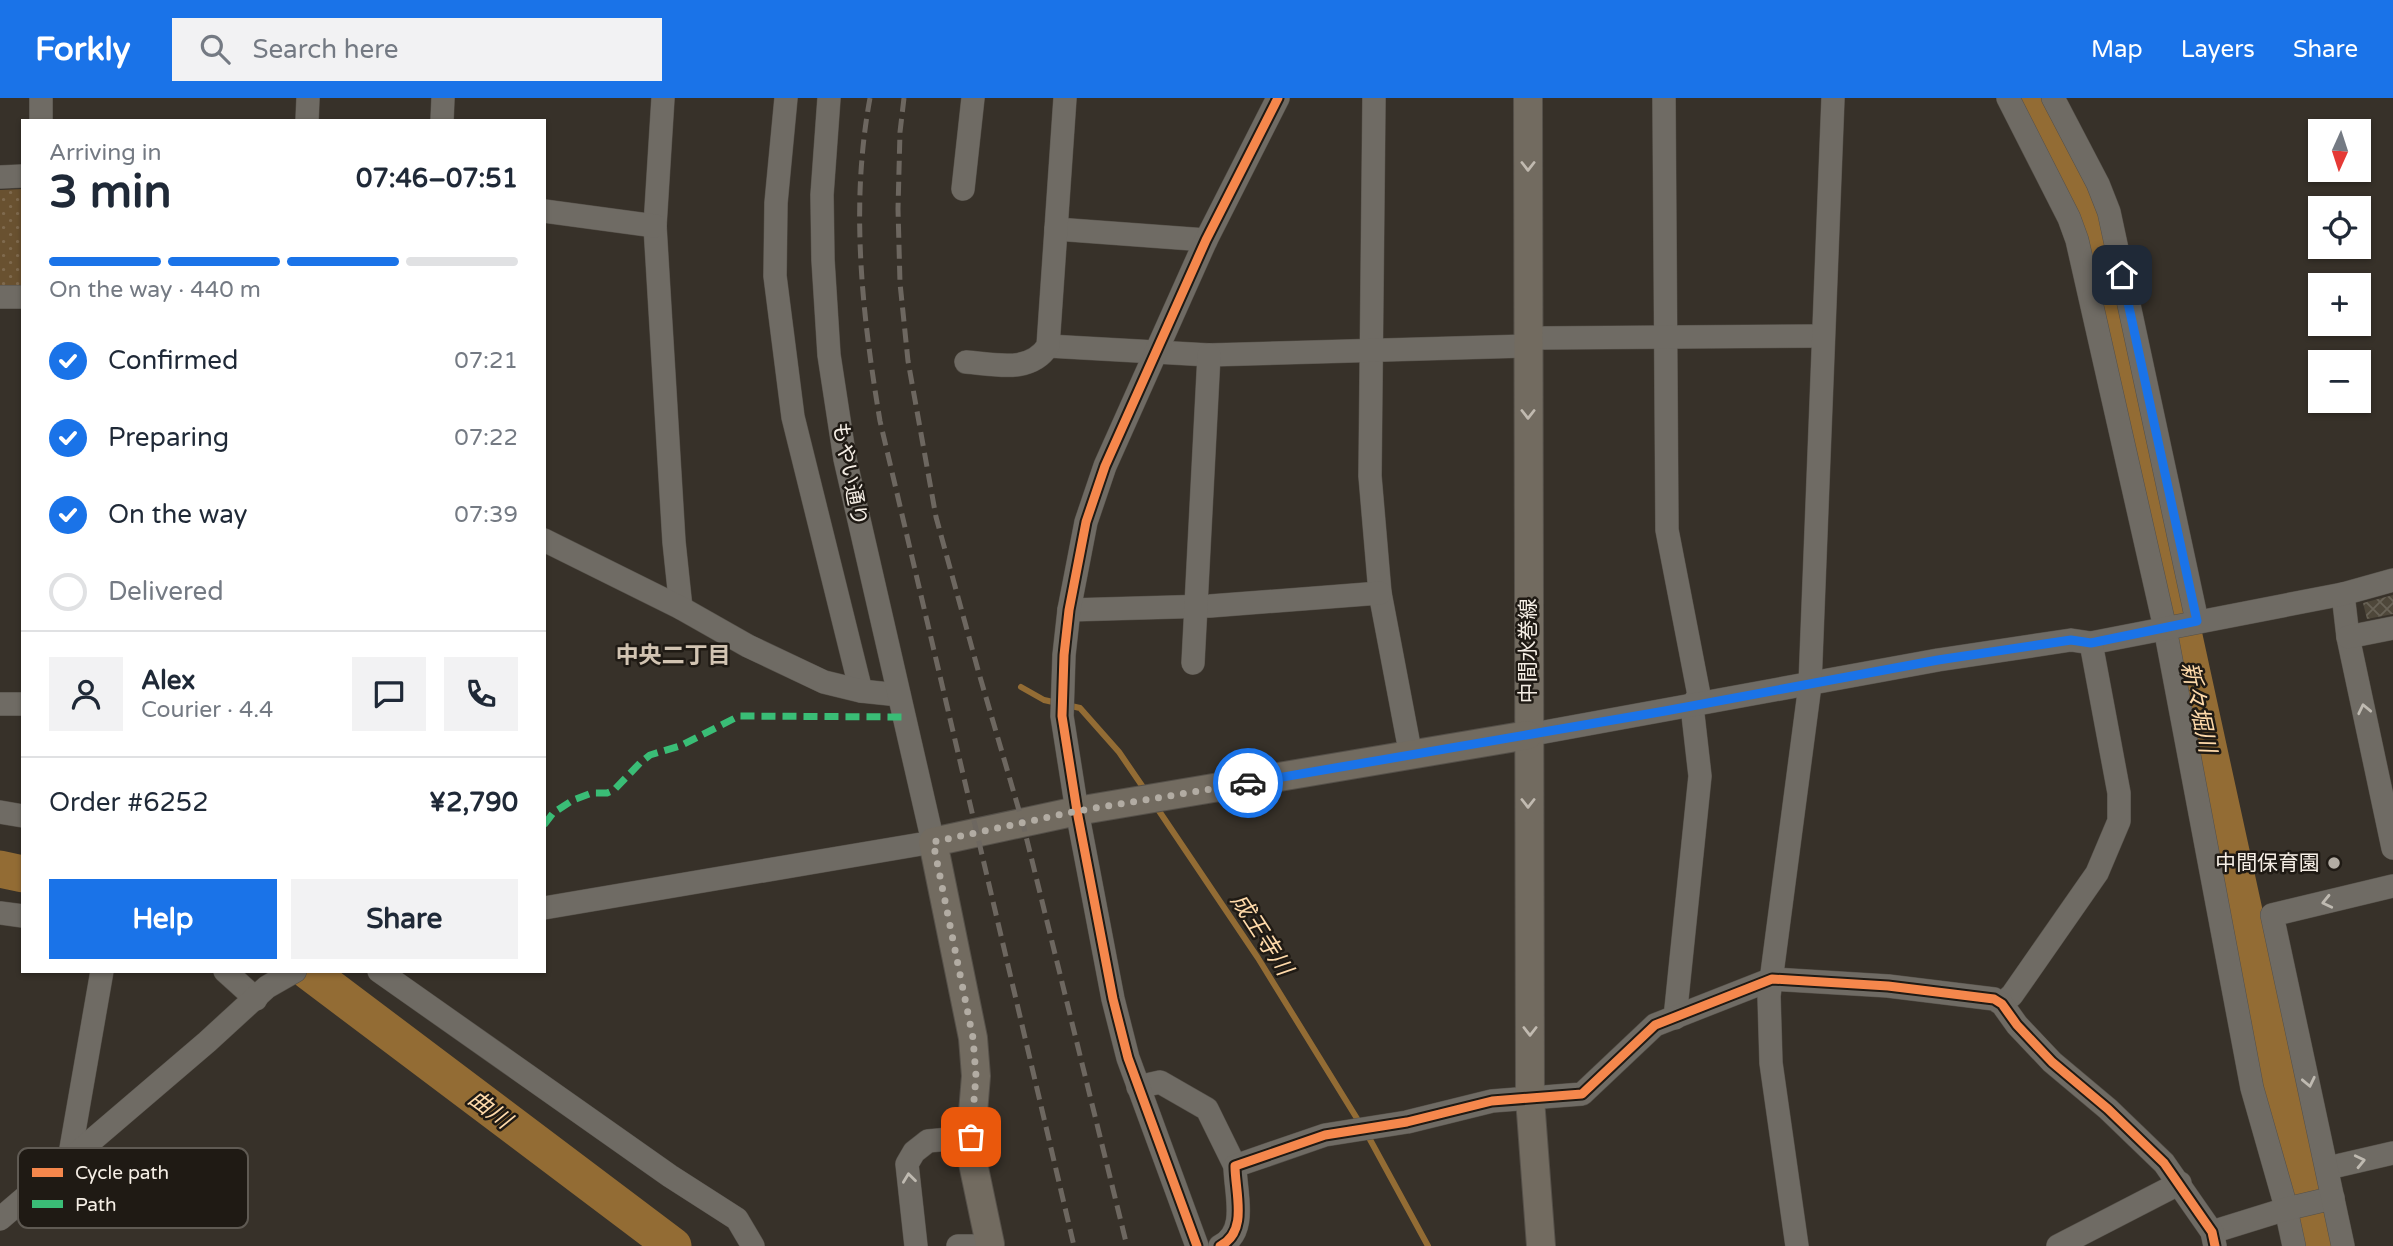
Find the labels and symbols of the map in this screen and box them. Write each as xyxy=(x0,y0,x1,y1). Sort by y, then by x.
north arrow xyxy=(2308,119,2371,182)
one-way arrow xyxy=(1520,161,1536,172)
pin xyxy=(2092,245,2152,305)
one-way arrow xyxy=(1520,409,1536,420)
street label: もやい通り xyxy=(827,420,872,528)
street label: 中間水巻線 xyxy=(1516,599,1541,704)
district label: 中央二丁目 xyxy=(616,642,731,670)
water label: 新々堀川 xyxy=(2175,659,2222,758)
one-way arrow xyxy=(2358,703,2372,715)
courier xyxy=(1213,748,1283,818)
one-way arrow xyxy=(1521,798,1536,809)
place label: 中間保育園 xyxy=(2215,851,2320,876)
marker: 中間保育園 xyxy=(2326,855,2342,871)
water label: 成王寺川 xyxy=(1224,888,1300,983)
one-way arrow xyxy=(2321,894,2333,908)
one-way arrow xyxy=(1522,1026,1537,1037)
one-way arrow xyxy=(2300,1076,2315,1088)
water label: 曲川 xyxy=(463,1085,519,1137)
pin xyxy=(941,1107,1001,1167)
legend xyxy=(18,1148,248,1228)
one-way arrow xyxy=(2354,1155,2366,1169)
text: Cycle path xyxy=(75,1162,169,1184)
one-way arrow xyxy=(901,1172,916,1184)
text: Path xyxy=(75,1194,117,1216)

